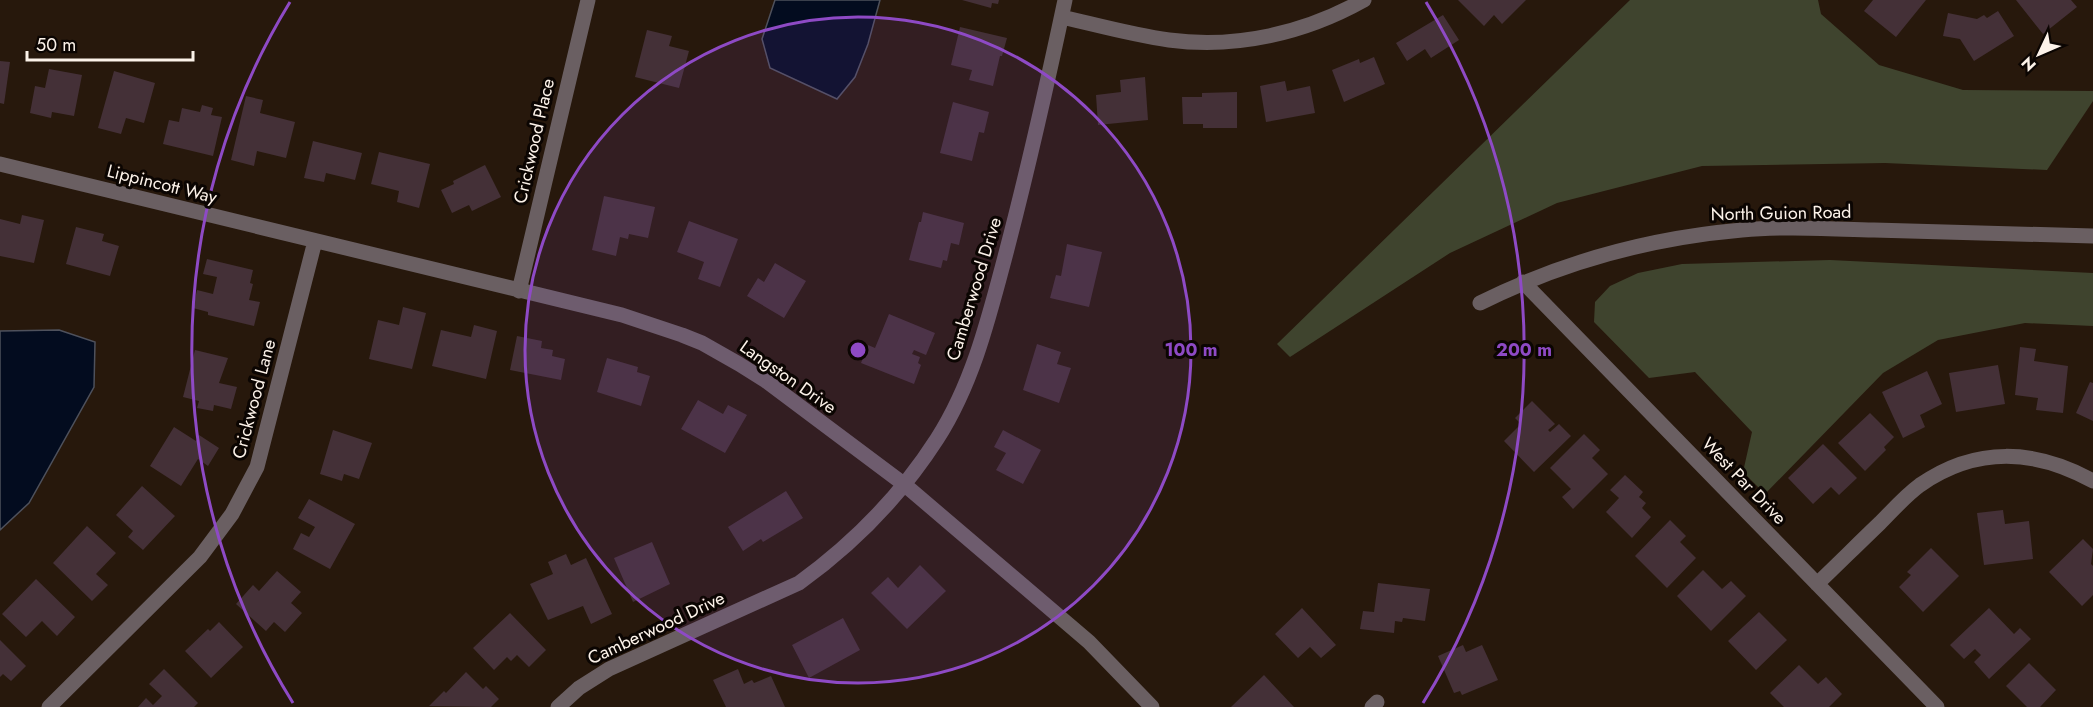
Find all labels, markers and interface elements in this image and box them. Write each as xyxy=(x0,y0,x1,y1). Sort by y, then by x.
scale bar xyxy=(27,24,194,62)
north arrow xyxy=(2009,24,2069,84)
text: 50 m xyxy=(36,32,76,58)
text: N xyxy=(2016,52,2041,77)
street label: Crickwood Place xyxy=(507,76,561,206)
street label: Lippincott Way xyxy=(104,158,220,210)
street label: North Guion Road xyxy=(1710,199,1852,227)
street label: Camberwood Drive xyxy=(940,214,1008,364)
street label: Langston Drive xyxy=(734,334,842,420)
street label: Crickwood Lane xyxy=(226,336,282,462)
text: 100 m xyxy=(1164,337,1218,363)
text: 200 m xyxy=(1496,337,1552,363)
centre of rings xyxy=(848,340,868,360)
street label: West Par Drive xyxy=(1696,432,1792,530)
street label: Camberwood Drive xyxy=(583,585,729,671)

